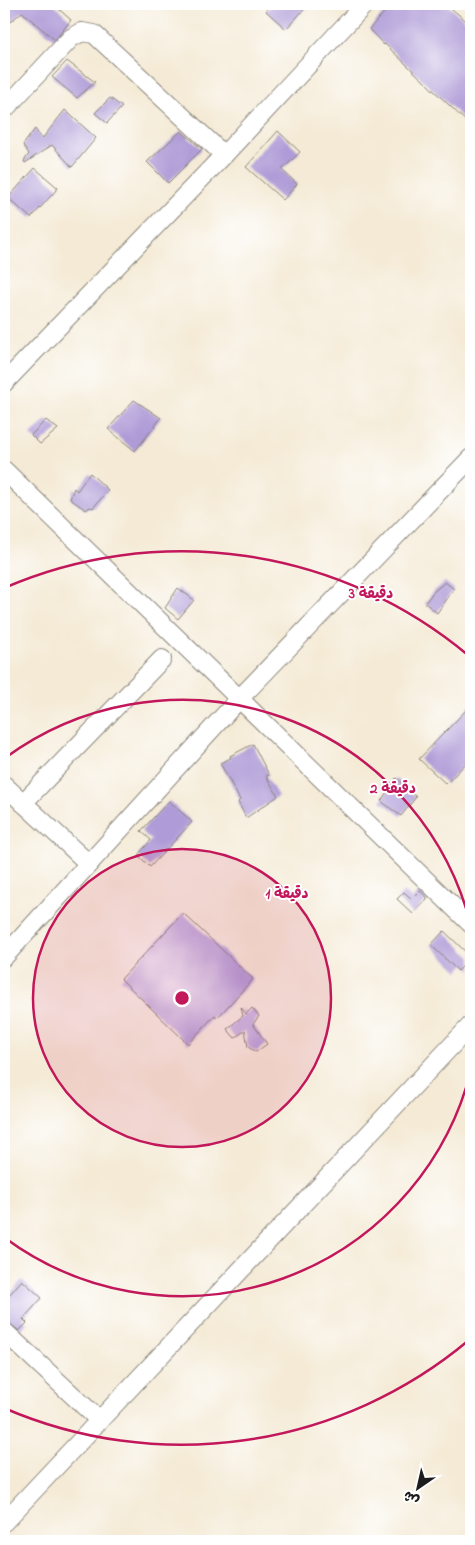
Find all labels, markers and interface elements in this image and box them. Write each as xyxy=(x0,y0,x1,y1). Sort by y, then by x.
text: 3 دقيقة xyxy=(348,583,393,605)
text: 2 دقيقة xyxy=(369,778,416,800)
text: 1 دقيقة xyxy=(265,883,309,905)
centre of rings xyxy=(173,989,191,1007)
north arrow xyxy=(392,1462,442,1512)
text: ش xyxy=(399,1485,424,1511)

